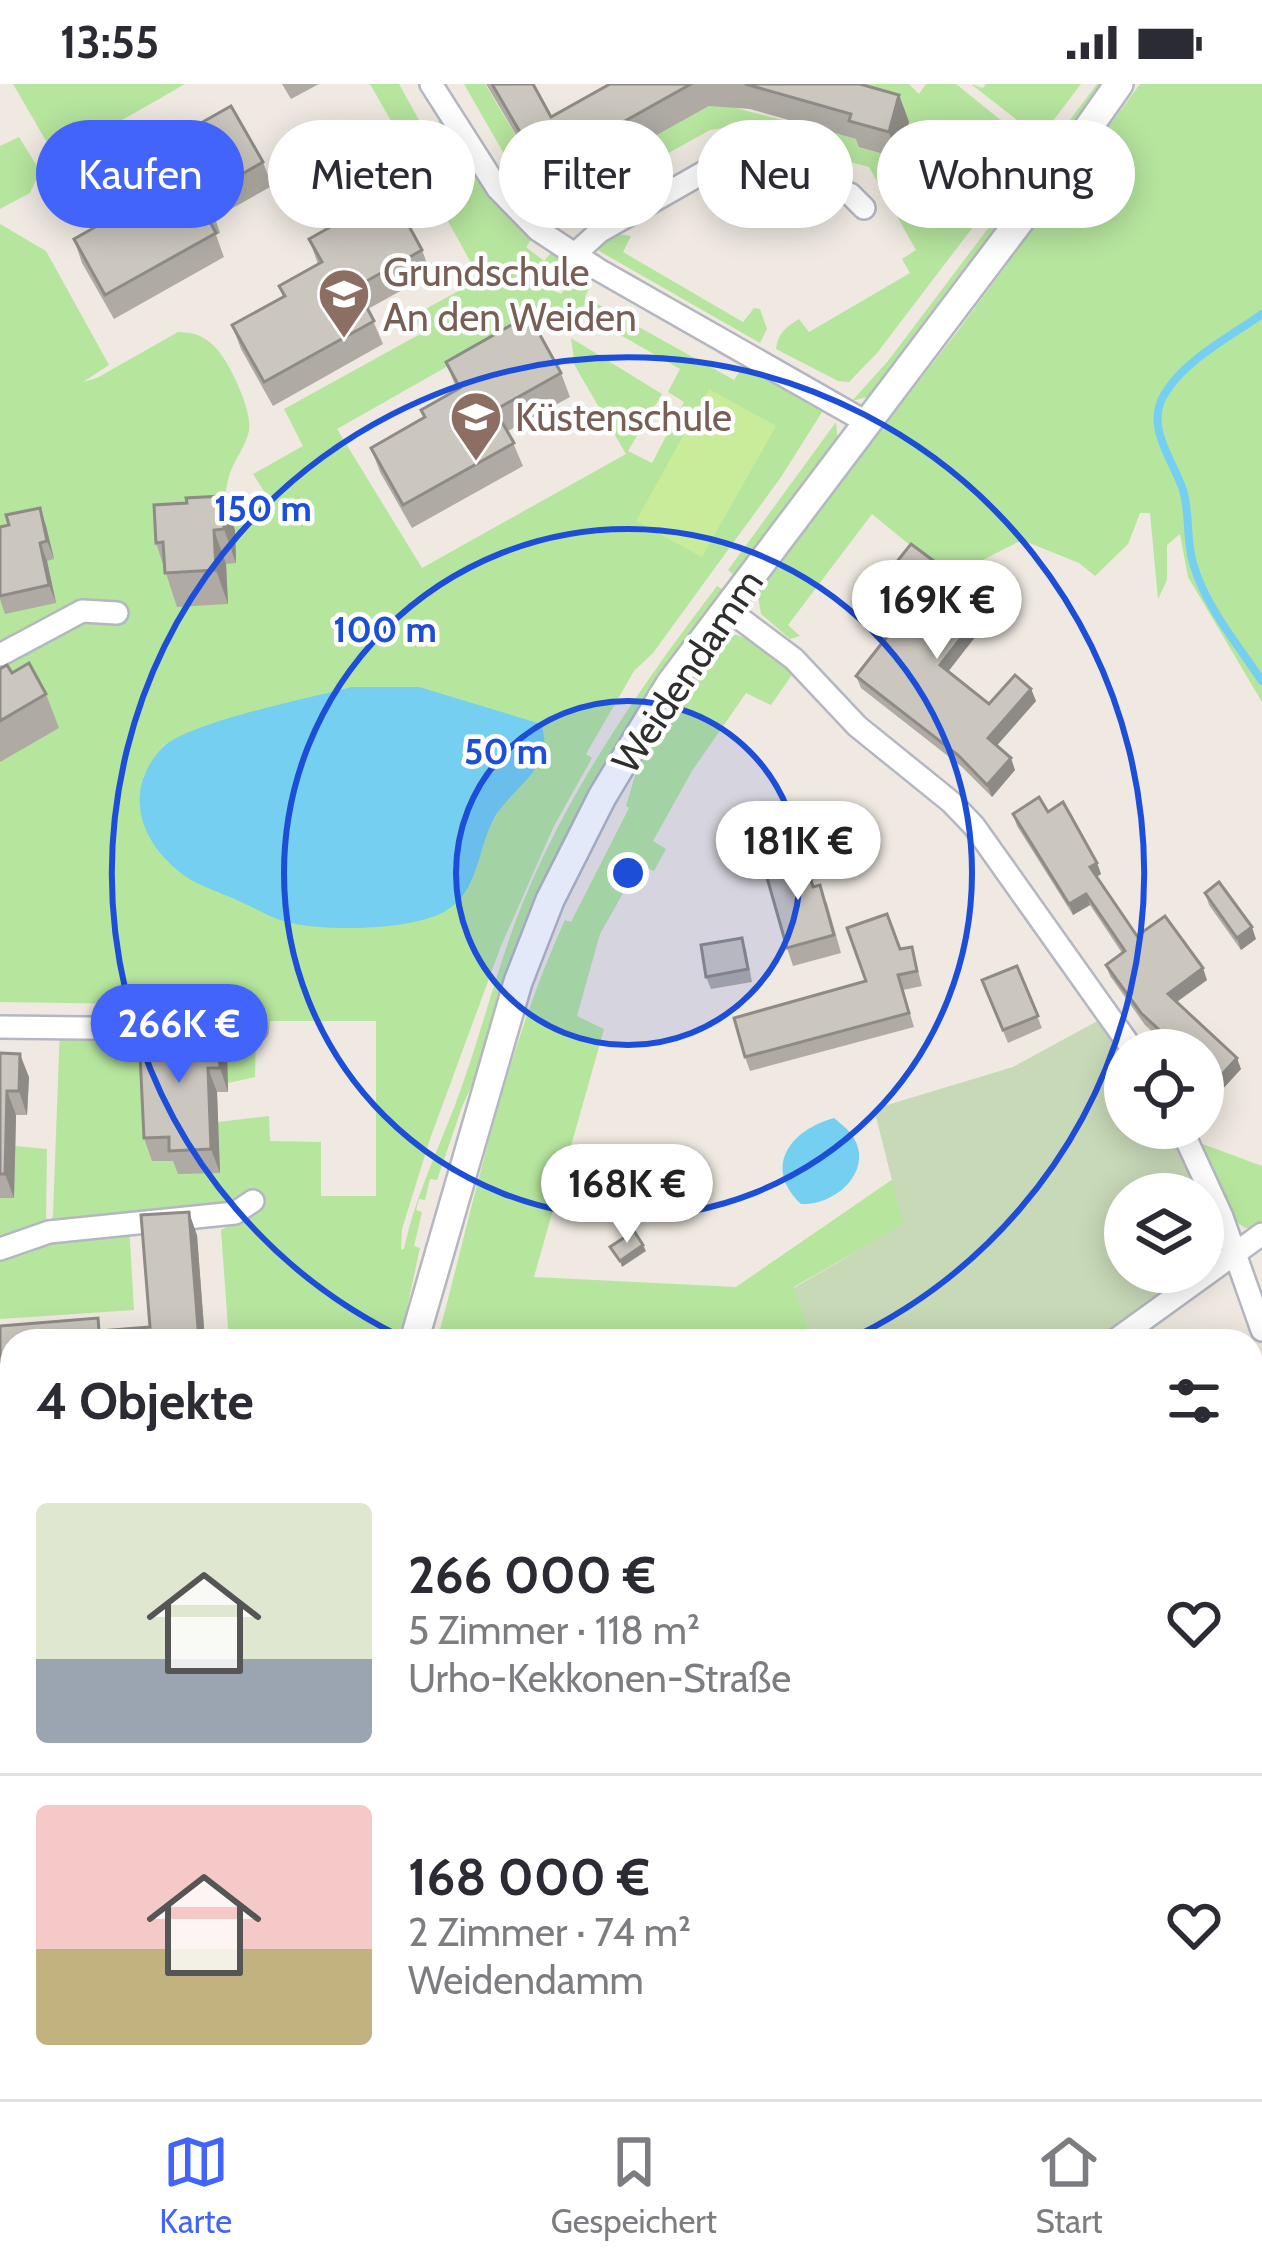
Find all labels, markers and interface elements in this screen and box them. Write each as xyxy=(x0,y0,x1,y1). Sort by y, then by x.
text: 13:55 xyxy=(60,15,159,69)
chip: Kaufen xyxy=(36,120,244,228)
chip: Mieten xyxy=(268,120,475,228)
chip: Filter xyxy=(499,120,673,228)
chip: Neu xyxy=(697,120,853,228)
chip: Wohnung xyxy=(877,120,1135,228)
place label: Grundschule An den Weiden xyxy=(383,248,637,341)
school or university icon: Grundschule An den Weiden xyxy=(316,266,372,340)
school or university icon: Küstenschule xyxy=(448,389,504,463)
place label: Küstenschule xyxy=(515,393,732,441)
text: 150 m xyxy=(214,486,312,530)
street label: Weidendamm xyxy=(601,560,773,782)
pin: 169K € xyxy=(839,560,1035,662)
text: 169K € xyxy=(879,575,995,623)
text: 100 m xyxy=(333,607,437,651)
text: 50 m xyxy=(464,729,548,773)
pin: 181K € xyxy=(700,801,896,903)
text: 181K € xyxy=(743,816,853,864)
centre of rings xyxy=(607,852,649,894)
pin: 266K € xyxy=(81,984,277,1086)
text: 266K € xyxy=(118,999,240,1047)
map controls xyxy=(1104,1029,1224,1293)
button: locate xyxy=(1104,1029,1224,1149)
pin: 168K € xyxy=(529,1144,725,1246)
text: 168K € xyxy=(568,1159,686,1207)
button: layers xyxy=(1104,1173,1224,1293)
icon: filters xyxy=(1161,1368,1227,1434)
text: 4 Objekte xyxy=(36,1370,254,1432)
text: 266 000 € xyxy=(408,1544,656,1606)
icon: home xyxy=(132,1551,276,1695)
icon: heart xyxy=(1161,1590,1227,1656)
text: 5 Zimmer · 118 m² xyxy=(408,1606,700,1654)
text: Urho-Kekkonen-Straße xyxy=(408,1654,791,1702)
text: 168 000 € xyxy=(408,1846,650,1908)
icon: home xyxy=(132,1853,276,1997)
icon: heart xyxy=(1161,1892,1227,1958)
text: 2 Zimmer · 74 m² xyxy=(408,1908,691,1956)
text: Weidendamm xyxy=(408,1956,644,2004)
tab: Karte xyxy=(159,2129,232,2241)
tab: Gespeichert xyxy=(551,2129,717,2241)
tab: Start xyxy=(1035,2129,1103,2241)

